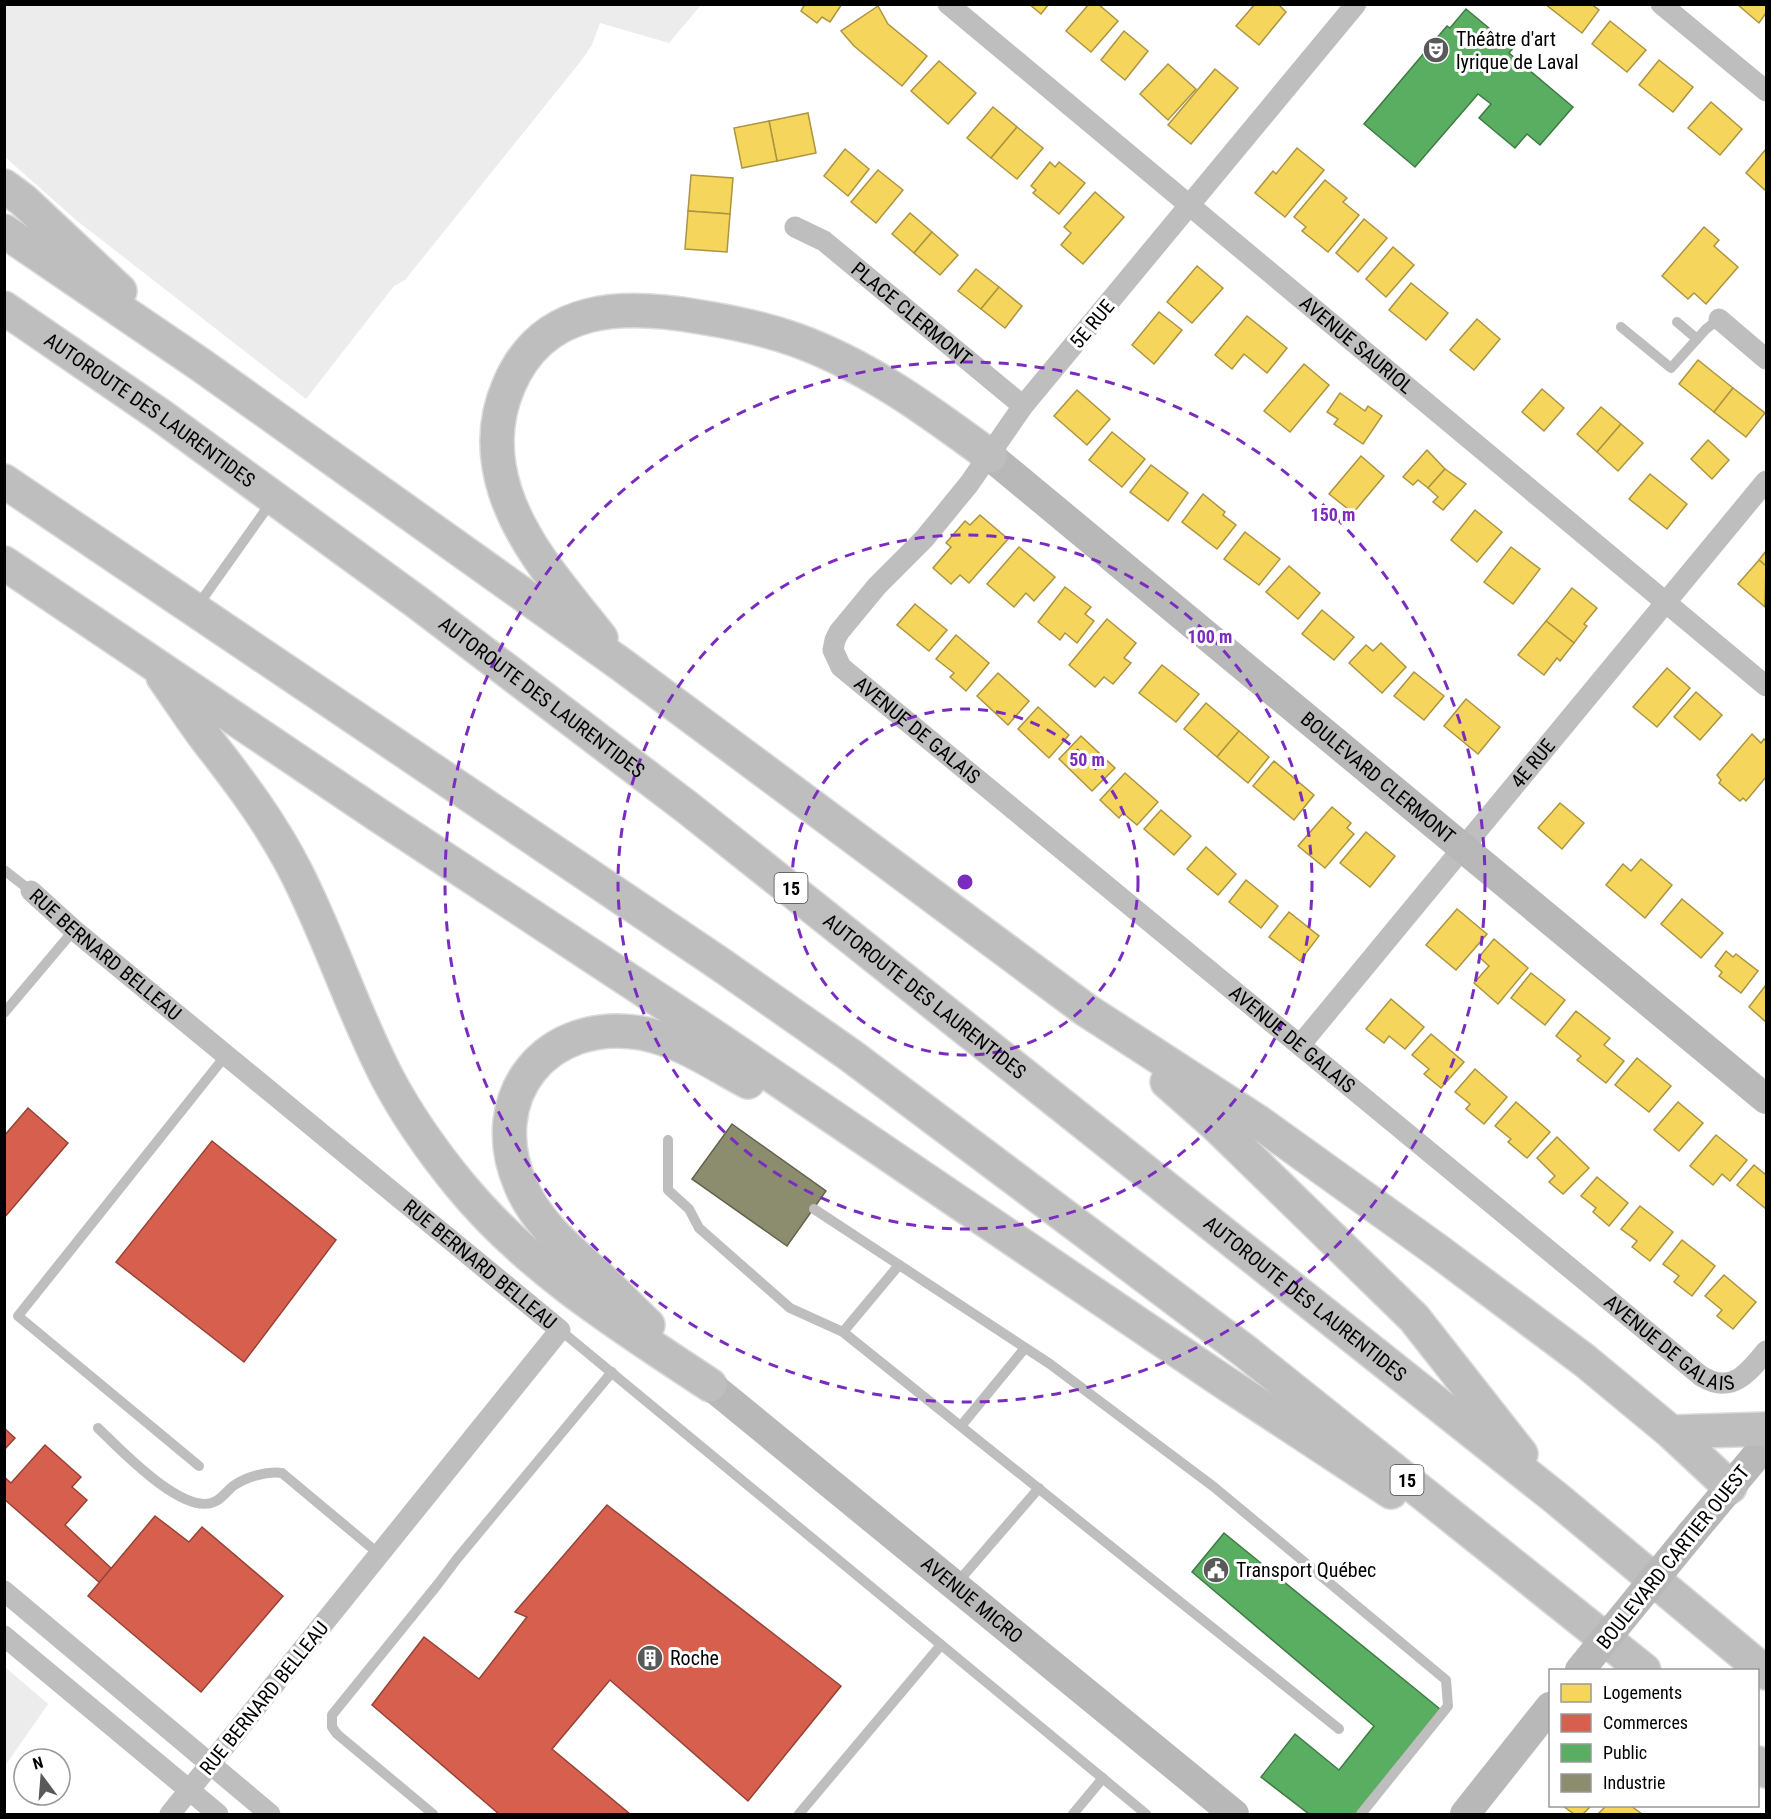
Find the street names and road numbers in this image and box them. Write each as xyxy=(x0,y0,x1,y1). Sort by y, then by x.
street label: PLACE CLERMONT xyxy=(847,257,977,370)
street label: AVENUE SAURIOL xyxy=(1295,291,1418,399)
street label: 5E RUE xyxy=(1065,295,1119,353)
street label: AUTOROUTE DES LAURENTIDES xyxy=(40,327,260,492)
street label: AUTOROUTE DES LAURENTIDES xyxy=(434,611,650,783)
street label: AVENUE DE GALAIS xyxy=(850,671,985,789)
street label: BOULEVARD CLERMONT xyxy=(1296,707,1460,849)
street label: 4E RUE xyxy=(1506,734,1560,793)
road number: 15 xyxy=(774,873,808,903)
street label: RUE BERNARD BELLEAU xyxy=(25,884,186,1025)
street label: AUTOROUTE DES LAURENTIDES xyxy=(819,908,1031,1084)
street label: AVENUE DE GALAIS xyxy=(1225,980,1360,1098)
street label: RUE BERNARD BELLEAU xyxy=(399,1194,562,1334)
street label: AUTOROUTE DES LAURENTIDES xyxy=(1199,1211,1411,1387)
street label: AVENUE DE GALAIS xyxy=(1600,1289,1736,1395)
street label: BOULEVARD CARTIER OUEST xyxy=(1591,1460,1755,1654)
road number: 15 xyxy=(1390,1465,1424,1495)
street label: AVENUE MICRO xyxy=(917,1551,1028,1648)
street label: RUE BERNARD BELLEAU xyxy=(195,1616,333,1780)

